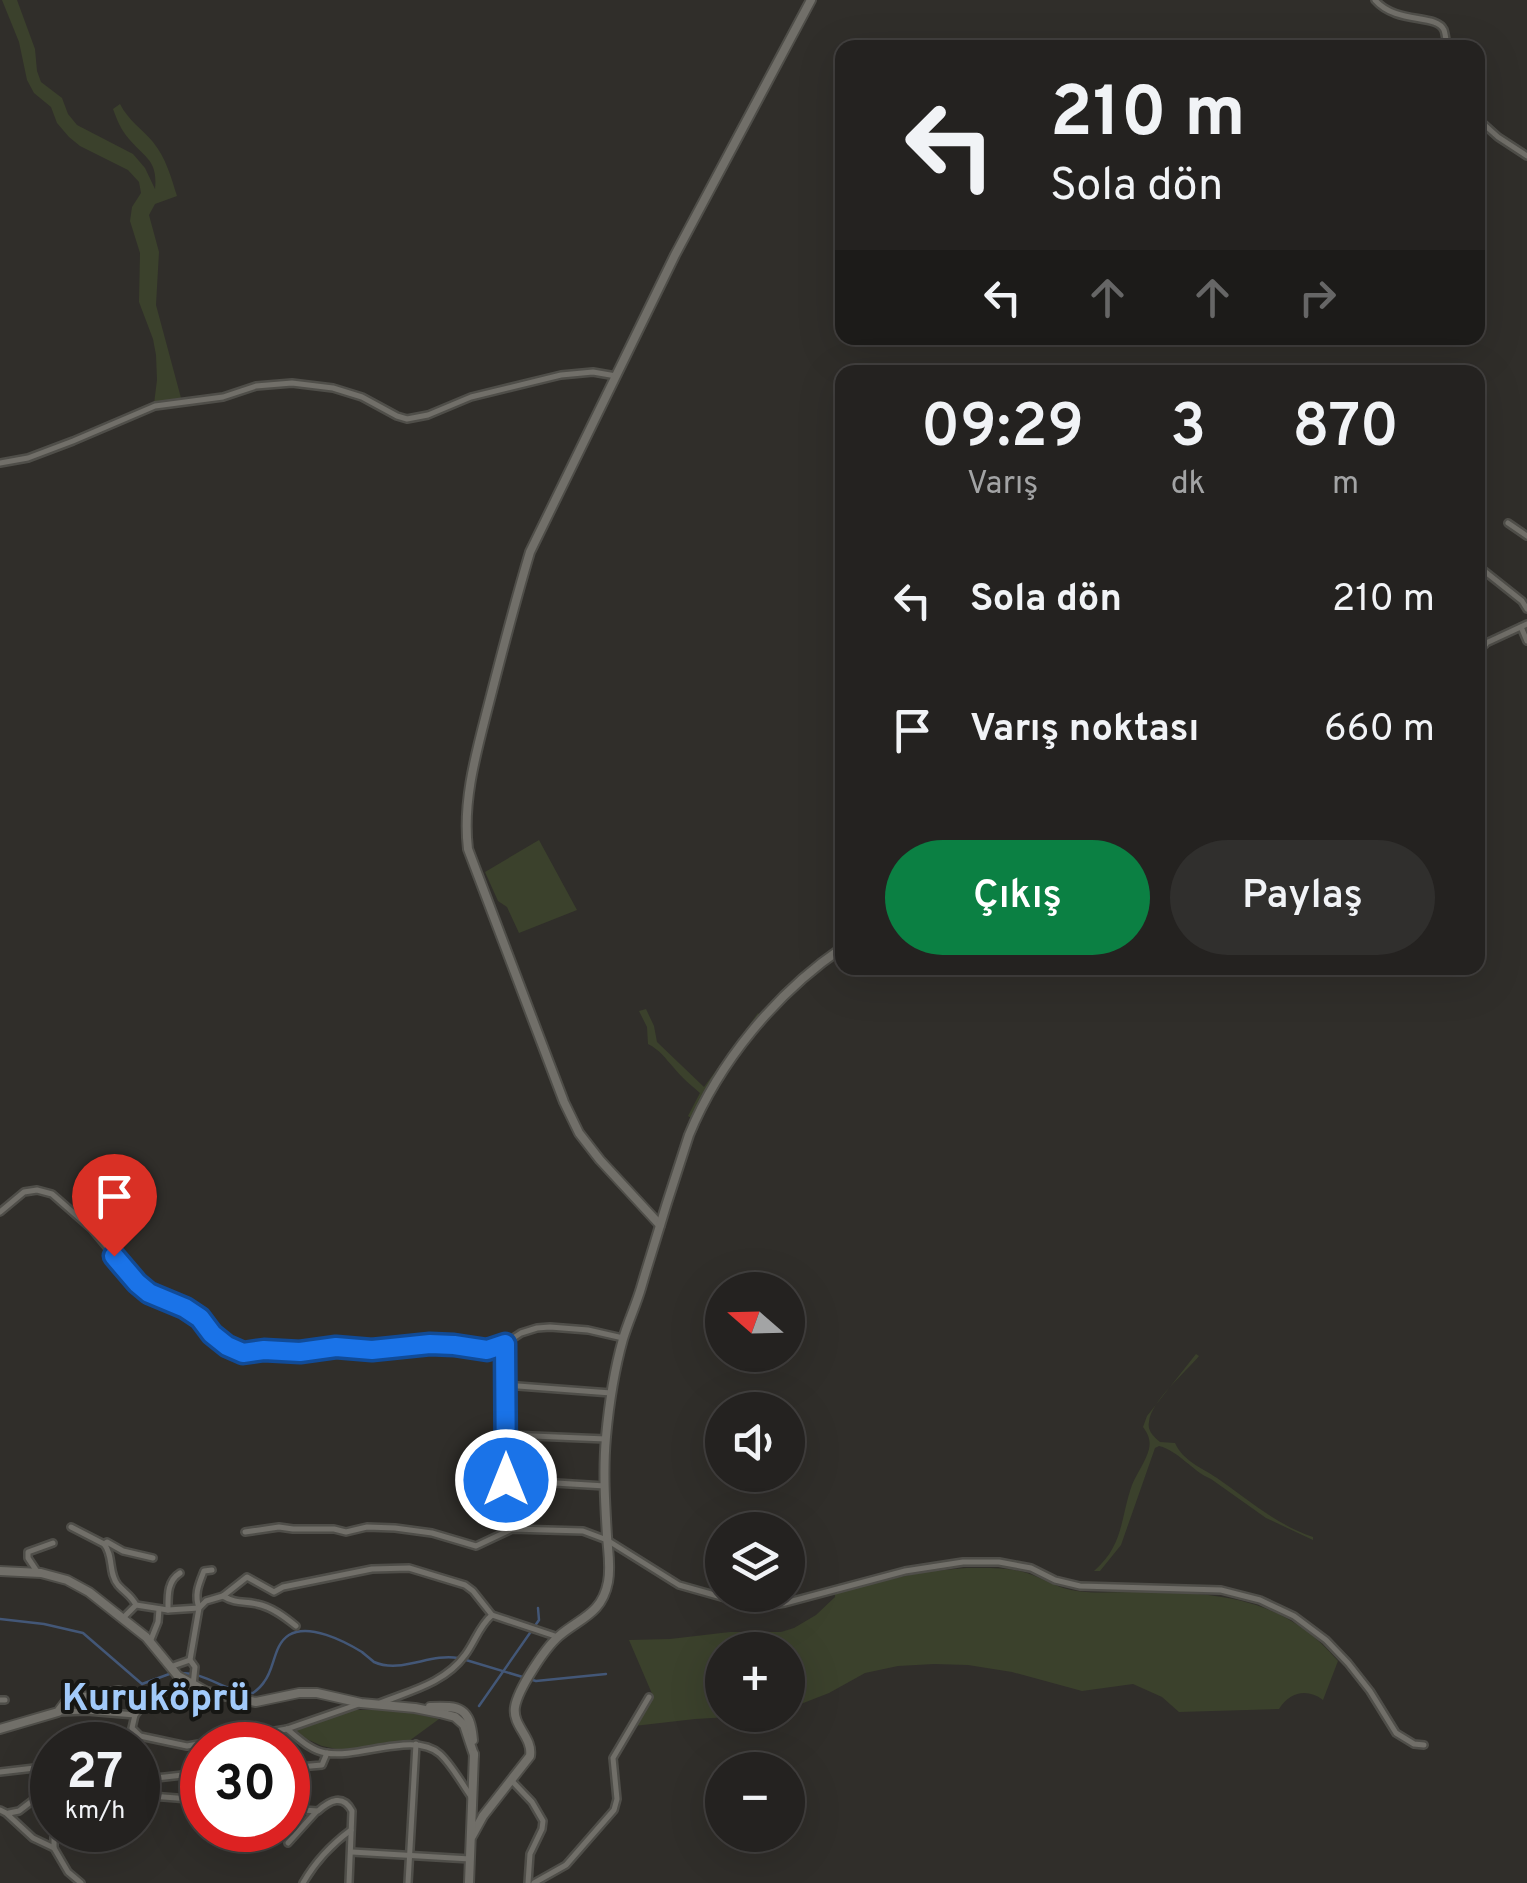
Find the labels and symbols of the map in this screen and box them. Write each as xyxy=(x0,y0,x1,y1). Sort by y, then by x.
pin xyxy=(72,1154,157,1257)
north arrow xyxy=(705,1272,805,1372)
position arrow xyxy=(454,1428,558,1532)
district label: Kuruköprü xyxy=(62,1676,250,1725)
speed limit sign: 30 xyxy=(180,1722,310,1852)

